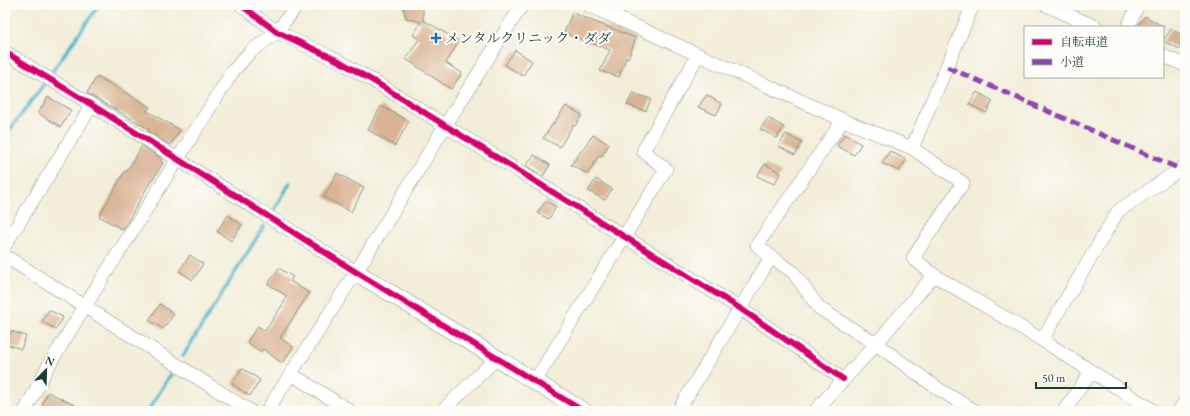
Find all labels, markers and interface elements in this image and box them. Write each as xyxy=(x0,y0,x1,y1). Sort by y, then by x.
legend xyxy=(1024,26,1164,78)
place label: メンタルクリニック・ダダ xyxy=(445,29,611,47)
marker: メンタルクリニック・ダダ xyxy=(430,32,442,44)
text: 自転車道 xyxy=(1060,34,1108,50)
text: 小道 xyxy=(1060,54,1084,70)
north arrow xyxy=(26,350,66,390)
text: N xyxy=(43,353,57,369)
scale bar xyxy=(1036,364,1126,390)
text: 50 m xyxy=(1042,370,1066,386)

